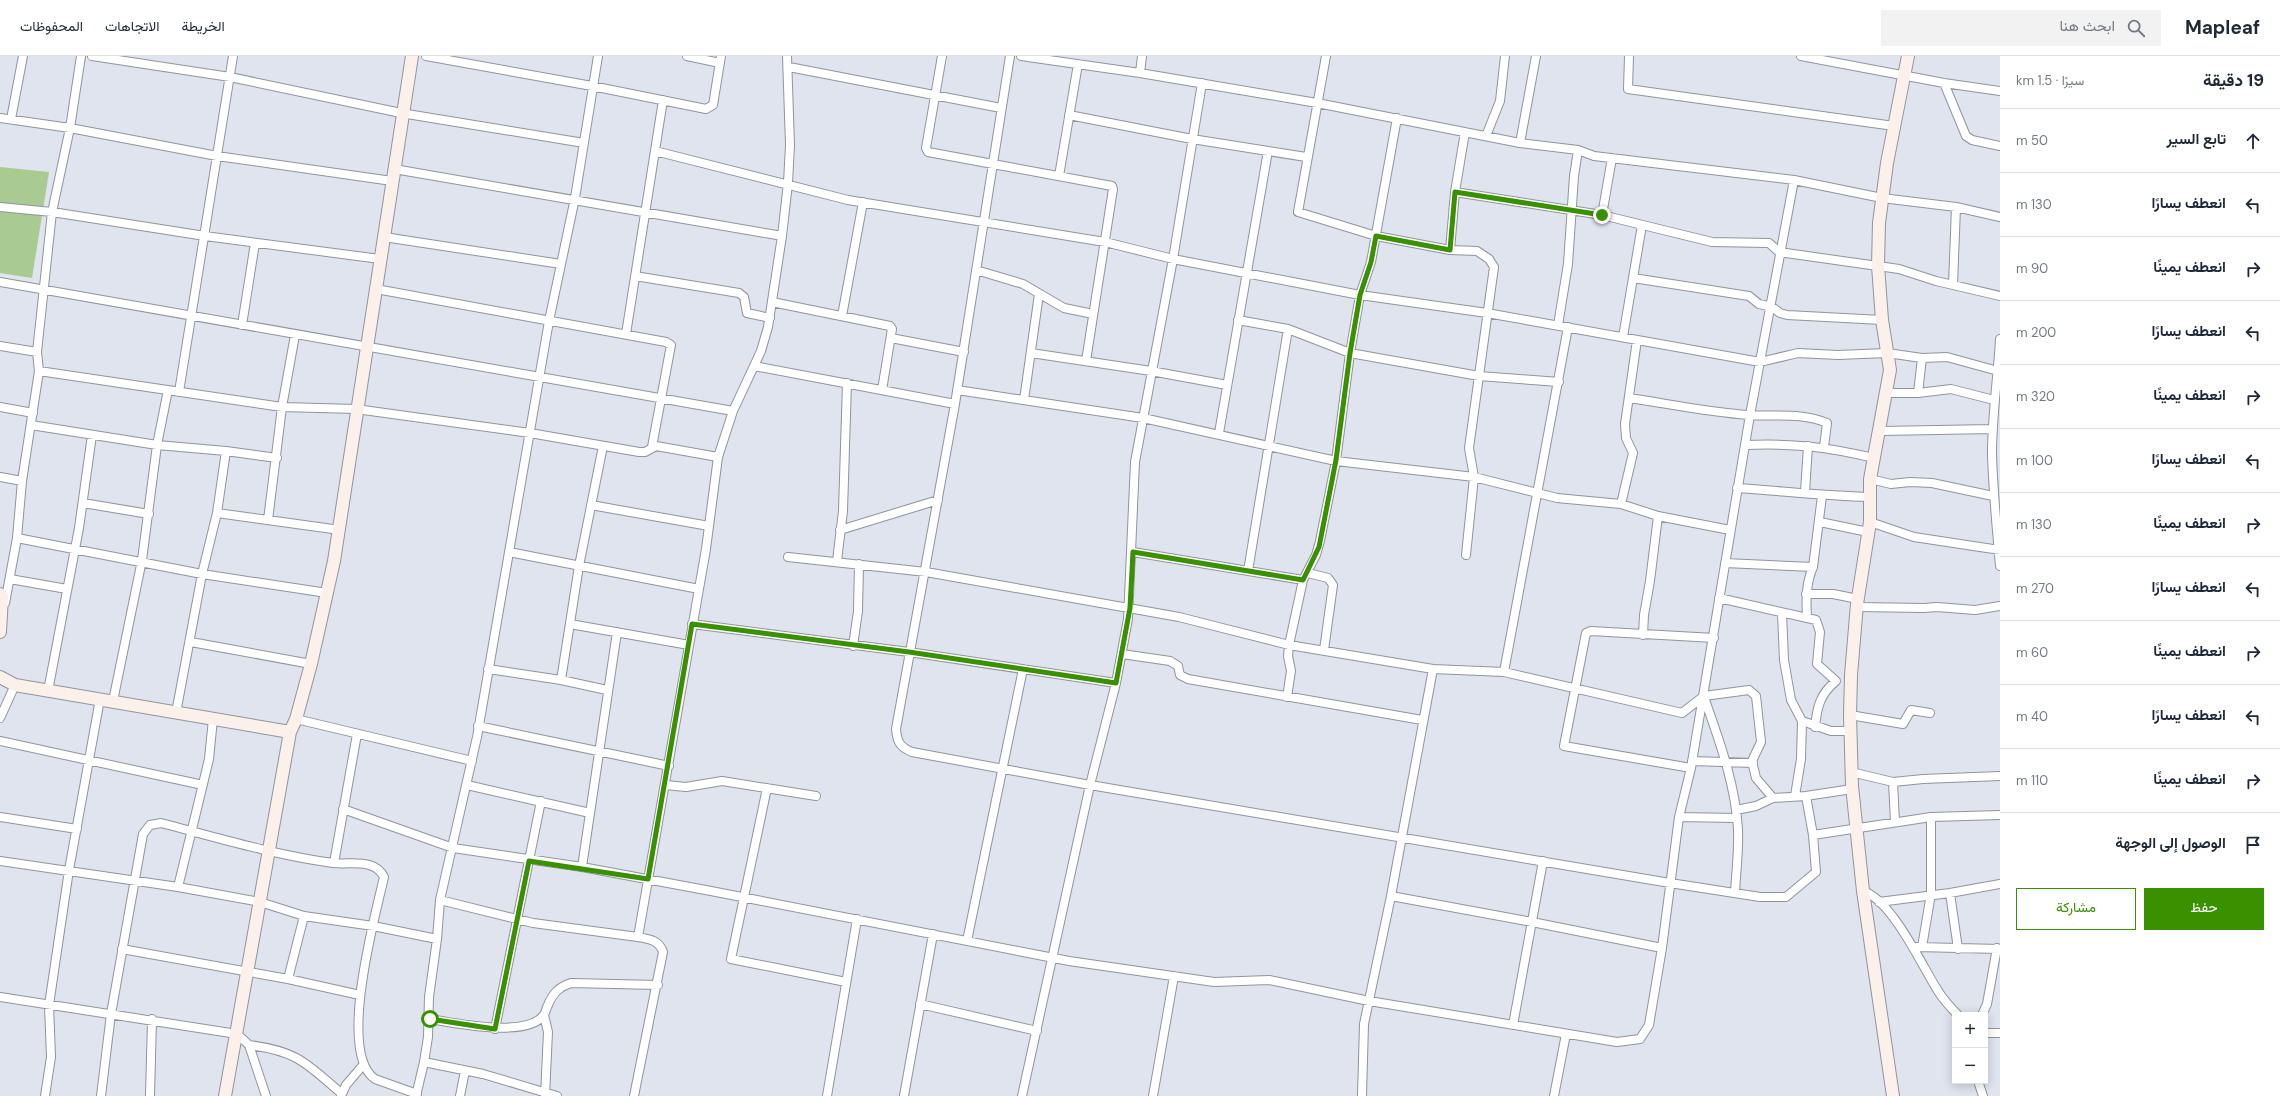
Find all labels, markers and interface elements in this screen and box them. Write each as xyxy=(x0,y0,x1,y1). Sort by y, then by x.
search box xyxy=(1881,10,2161,46)
text: Mapleaf xyxy=(2185,15,2260,40)
text: ابحث هنا xyxy=(2059,16,2115,36)
text: المحفوظات xyxy=(20,17,83,35)
text: الاتجاهات xyxy=(105,17,159,35)
text: الخريطة xyxy=(181,17,225,35)
icon: search xyxy=(2125,17,2147,39)
text: 19 دقيقة xyxy=(2203,69,2264,91)
text: سيرًا · 1.5 km xyxy=(2016,72,2084,89)
text: تابع السير xyxy=(2167,129,2226,149)
icon: ahead xyxy=(2242,130,2264,152)
text: 50 m xyxy=(2016,132,2048,149)
text: انعطف يسارًا xyxy=(2151,193,2226,213)
icon: left xyxy=(2242,194,2264,216)
text: 130 m xyxy=(2016,196,2052,213)
route end xyxy=(1593,206,1611,224)
text: انعطف يمينًا xyxy=(2153,257,2226,277)
icon: right xyxy=(2242,258,2264,280)
text: 90 m xyxy=(2016,260,2048,277)
text: انعطف يسارًا xyxy=(2151,321,2226,341)
icon: left xyxy=(2242,322,2264,344)
text: 200 m xyxy=(2016,324,2056,341)
text: انعطف يمينًا xyxy=(2153,385,2226,405)
icon: right xyxy=(2242,386,2264,408)
text: 320 m xyxy=(2016,388,2055,405)
text: انعطف يسارًا xyxy=(2151,449,2226,469)
icon: left xyxy=(2242,450,2264,472)
text: 100 m xyxy=(2016,452,2053,469)
text: انعطف يمينًا xyxy=(2153,513,2226,533)
icon: right xyxy=(2242,514,2264,536)
text: 130 m xyxy=(2016,516,2052,533)
text: انعطف يسارًا xyxy=(2151,577,2226,597)
icon: left xyxy=(2242,578,2264,600)
text: 270 m xyxy=(2016,580,2054,597)
text: انعطف يمينًا xyxy=(2153,641,2226,661)
icon: right xyxy=(2242,642,2264,664)
text: 60 m xyxy=(2016,644,2048,661)
text: انعطف يسارًا xyxy=(2151,705,2226,725)
icon: left xyxy=(2242,706,2264,728)
text: 40 m xyxy=(2016,708,2048,725)
text: انعطف يمينًا xyxy=(2153,769,2226,789)
icon: right xyxy=(2242,770,2264,792)
text: 110 m xyxy=(2016,772,2048,789)
text: الوصول إلى الوجهة xyxy=(2115,833,2226,853)
icon: arrive xyxy=(2242,834,2264,856)
button: مشاركة xyxy=(2016,888,2136,930)
button: حفظ xyxy=(2144,888,2264,930)
route start xyxy=(421,1010,439,1028)
map controls xyxy=(1952,1012,1988,1084)
button: + xyxy=(1952,1012,1988,1048)
button: − xyxy=(1952,1048,1988,1084)

